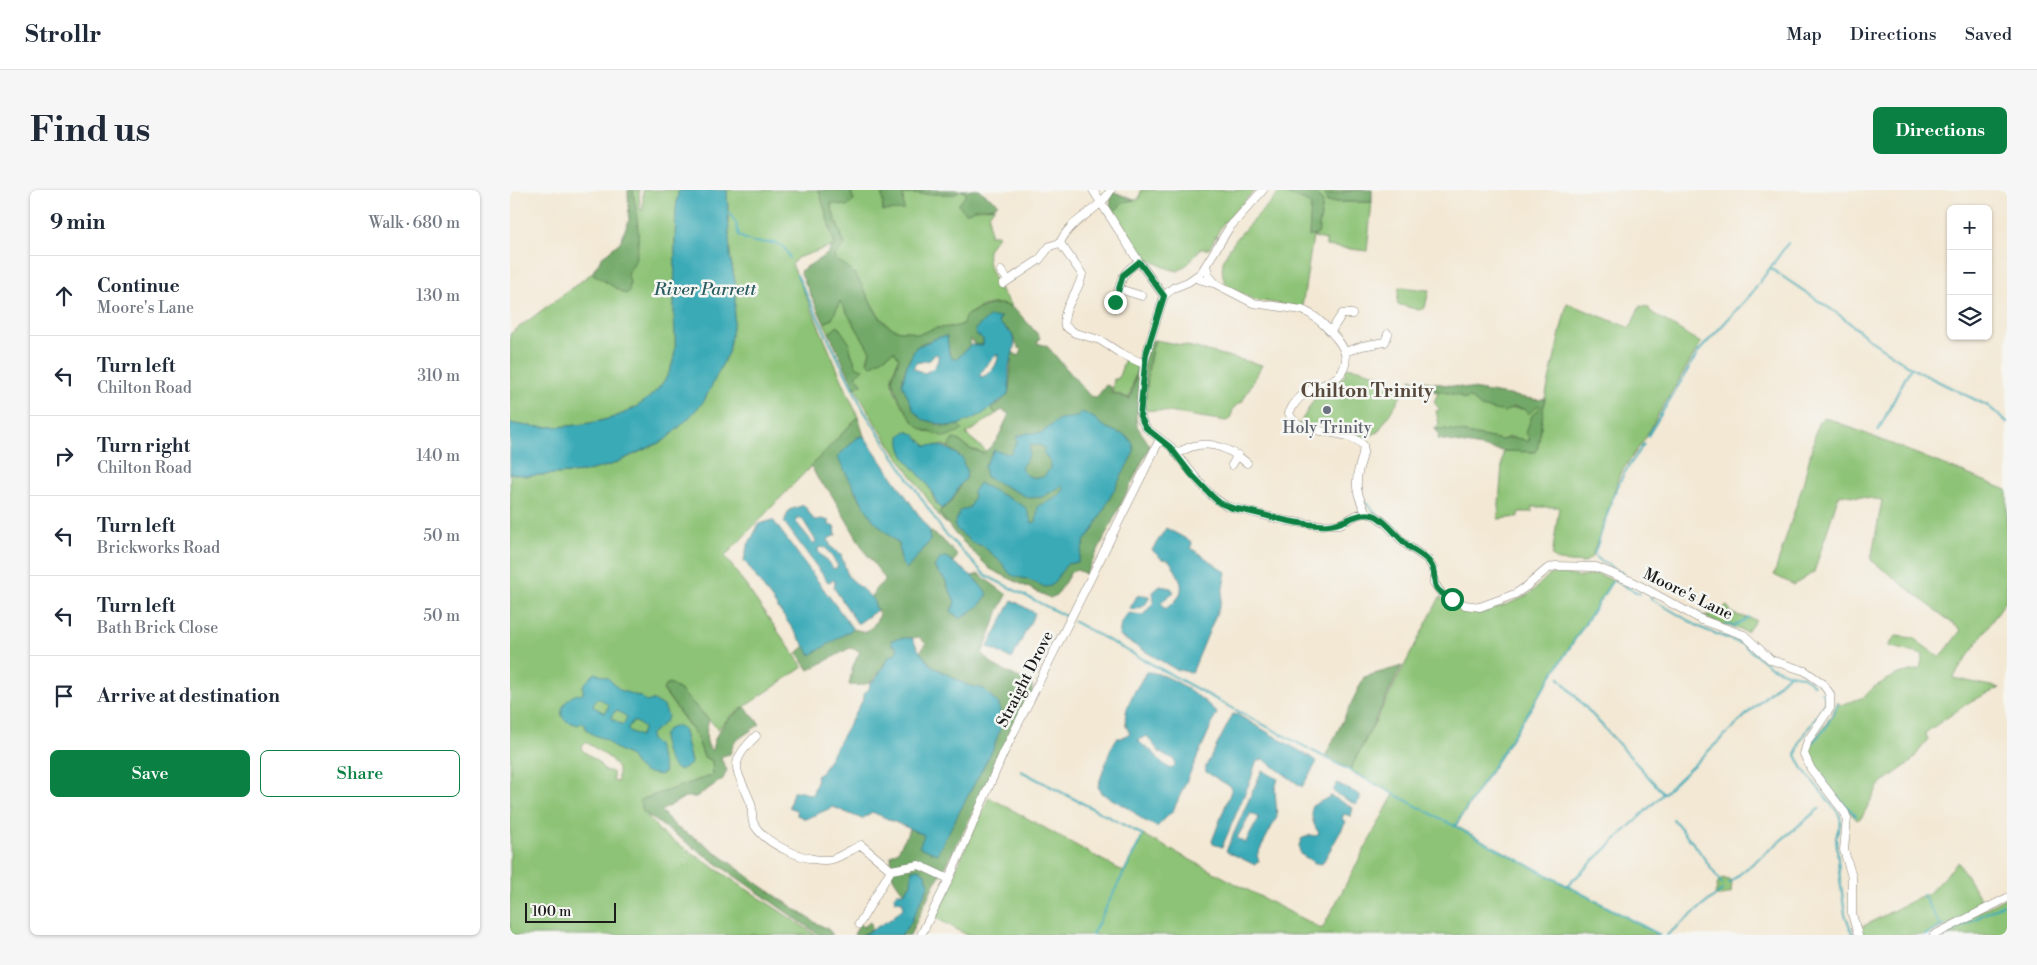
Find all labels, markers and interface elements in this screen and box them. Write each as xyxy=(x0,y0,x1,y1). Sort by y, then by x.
text: Strollr xyxy=(25,20,101,50)
text: Map xyxy=(1786,23,1822,46)
text: Directions xyxy=(1850,23,1937,46)
text: Saved xyxy=(1965,23,2012,46)
button: Directions xyxy=(1873,107,2007,154)
text: Find us xyxy=(30,109,150,152)
map controls xyxy=(1947,205,1992,340)
button: + xyxy=(1947,205,1992,250)
text: 9 min xyxy=(50,210,105,236)
text: Walk · 680 m xyxy=(369,213,460,233)
button: − xyxy=(1947,250,1992,295)
text: Continue xyxy=(97,274,180,298)
water label: River Parrett xyxy=(653,278,757,301)
icon: ahead xyxy=(50,282,78,310)
text: 130 m xyxy=(416,286,460,306)
route end xyxy=(1104,291,1127,314)
button: layers xyxy=(1947,295,1992,340)
text: Moore's Lane xyxy=(97,298,194,318)
text: Turn left xyxy=(97,354,176,378)
icon: left xyxy=(50,362,78,390)
text: 310 m xyxy=(417,366,460,386)
text: Chilton Road xyxy=(97,378,192,398)
district label: Chilton Trinity xyxy=(1300,379,1434,403)
marker: Holy Trinity xyxy=(1321,404,1333,416)
place label: Holy Trinity xyxy=(1283,418,1372,438)
text: Turn right xyxy=(97,434,190,458)
icon: right xyxy=(50,442,78,470)
text: 140 m xyxy=(416,446,460,466)
text: Chilton Road xyxy=(97,458,192,478)
text: Turn left xyxy=(97,514,176,538)
icon: left xyxy=(50,522,78,550)
text: 50 m xyxy=(423,526,460,546)
text: Brickworks Road xyxy=(97,538,220,558)
street label: Moore's Lane xyxy=(1640,564,1736,624)
route start xyxy=(1441,588,1464,611)
text: Turn left xyxy=(97,594,176,618)
icon: left xyxy=(50,602,78,630)
text: 50 m xyxy=(423,606,460,626)
text: Bath Brick Close xyxy=(97,618,218,638)
street label: Straight Drove xyxy=(992,627,1058,731)
icon: arrive xyxy=(50,682,78,710)
text: Arrive at destination xyxy=(97,684,280,708)
button: Save xyxy=(50,750,250,797)
button: Share xyxy=(260,750,460,797)
scale bar xyxy=(525,900,616,923)
text: 100 m xyxy=(532,903,571,921)

